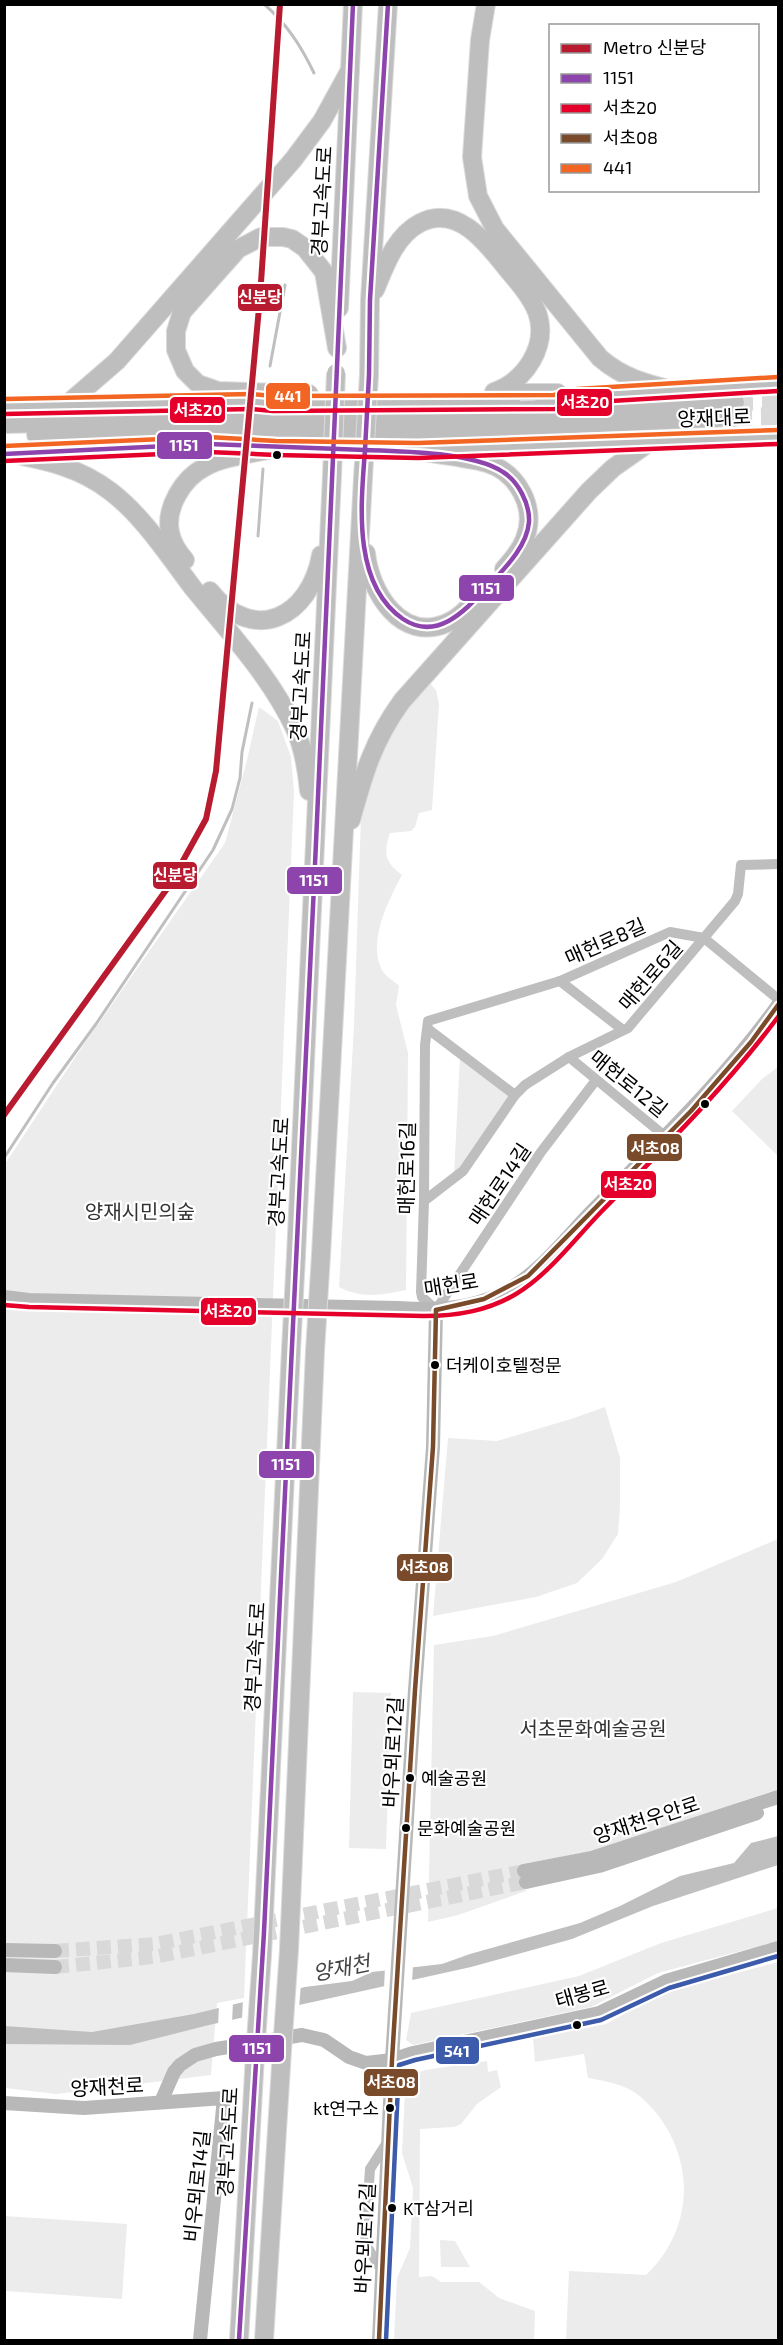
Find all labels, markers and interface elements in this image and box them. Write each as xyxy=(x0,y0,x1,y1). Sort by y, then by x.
legend xyxy=(549,24,759,192)
text: Metro 신분당 xyxy=(603,36,706,58)
text: 1151 xyxy=(603,66,634,88)
text: 서초20 xyxy=(603,96,657,118)
text: 서초08 xyxy=(603,126,658,148)
street label: 경부고속도로 xyxy=(306,145,336,257)
text: 441 xyxy=(603,156,632,178)
line badge: 신분당 xyxy=(237,283,283,312)
text: 신분당 xyxy=(238,287,282,306)
line badge: 441 xyxy=(265,382,311,410)
text: 441 xyxy=(274,386,302,405)
line badge: 서초20 xyxy=(556,388,613,417)
text: 서초20 xyxy=(561,392,609,411)
line badge: 서초20 xyxy=(169,396,226,424)
text: 서초20 xyxy=(174,400,222,419)
street label: 양재대로 xyxy=(677,404,751,430)
line badge: 1151 xyxy=(156,431,213,460)
text: 1151 xyxy=(169,435,199,454)
unlabelled marker xyxy=(271,449,283,461)
line badge: 1151 xyxy=(458,574,515,602)
text: 1151 xyxy=(471,578,501,597)
street label: 경부고속도로 xyxy=(285,630,315,742)
line badge: 신분당 xyxy=(152,861,198,890)
text: 신분당 xyxy=(153,865,197,884)
line badge: 1151 xyxy=(286,866,343,895)
text: 1151 xyxy=(299,870,329,889)
street label: 매헌로8길 xyxy=(561,913,649,969)
street label: 매헌로6길 xyxy=(613,935,687,1015)
street label: 매헌로12길 xyxy=(585,1044,673,1122)
unlabelled marker xyxy=(699,1098,711,1110)
street label: 경부고속도로 xyxy=(263,1116,293,1228)
street label: 매헌로16길 xyxy=(393,1121,419,1215)
line badge: 서초08 xyxy=(626,1133,683,1162)
street label: 매헌로14길 xyxy=(463,1138,535,1230)
text: 서초08 xyxy=(630,1138,680,1157)
line badge: 서초20 xyxy=(600,1170,657,1199)
text: 서초20 xyxy=(604,1174,652,1193)
park label: 양재시민의숲 xyxy=(85,1199,195,1223)
street label: 매헌로 xyxy=(422,1268,480,1300)
line badge: 서초20 xyxy=(200,1297,257,1326)
text: 서초20 xyxy=(204,1301,252,1320)
place label: 더케이호텔정문 xyxy=(446,1354,562,1376)
marker: 더케이호텔정문 xyxy=(429,1359,441,1371)
line badge: 1151 xyxy=(258,1450,315,1479)
text: 1151 xyxy=(271,1454,301,1473)
line badge: 서초08 xyxy=(396,1553,453,1582)
text: 서초08 xyxy=(399,1557,449,1576)
street label: 경부고속도로 xyxy=(239,1601,269,1713)
street label: 바우뫼로12길 xyxy=(377,1696,407,1808)
park label: 서초문화예술공원 xyxy=(519,1716,667,1740)
place label: 예술공원 xyxy=(421,1767,487,1789)
marker: 예술공원 xyxy=(404,1772,416,1784)
street label: 양재천우안로 xyxy=(590,1791,702,1847)
place label: 문화예술공원 xyxy=(417,1817,516,1839)
marker: 문화예술공원 xyxy=(400,1822,412,1834)
water label: 양재천 xyxy=(310,1949,374,1985)
street label: 태봉로 xyxy=(552,1974,612,2012)
unlabelled marker xyxy=(571,2019,583,2031)
line badge: 1151 xyxy=(228,2034,285,2063)
line badge: 541 xyxy=(435,2036,480,2065)
text: 1151 xyxy=(242,2038,272,2057)
text: 541 xyxy=(444,2041,470,2060)
line badge: 서초08 xyxy=(363,2068,419,2097)
street label: 양재천로 xyxy=(70,2072,144,2100)
text: 서초08 xyxy=(366,2072,416,2091)
street label: 경부고속도로 xyxy=(212,2086,242,2198)
place label: kt연구소 xyxy=(313,2097,379,2119)
marker: kt연구소 xyxy=(384,2102,396,2114)
street label: 비우뫼로14길 xyxy=(178,2129,214,2243)
street label: 바우뫼로12길 xyxy=(349,2182,379,2294)
place label: KT삼거리 xyxy=(403,2197,474,2219)
marker: KT삼거리 xyxy=(386,2202,398,2214)

